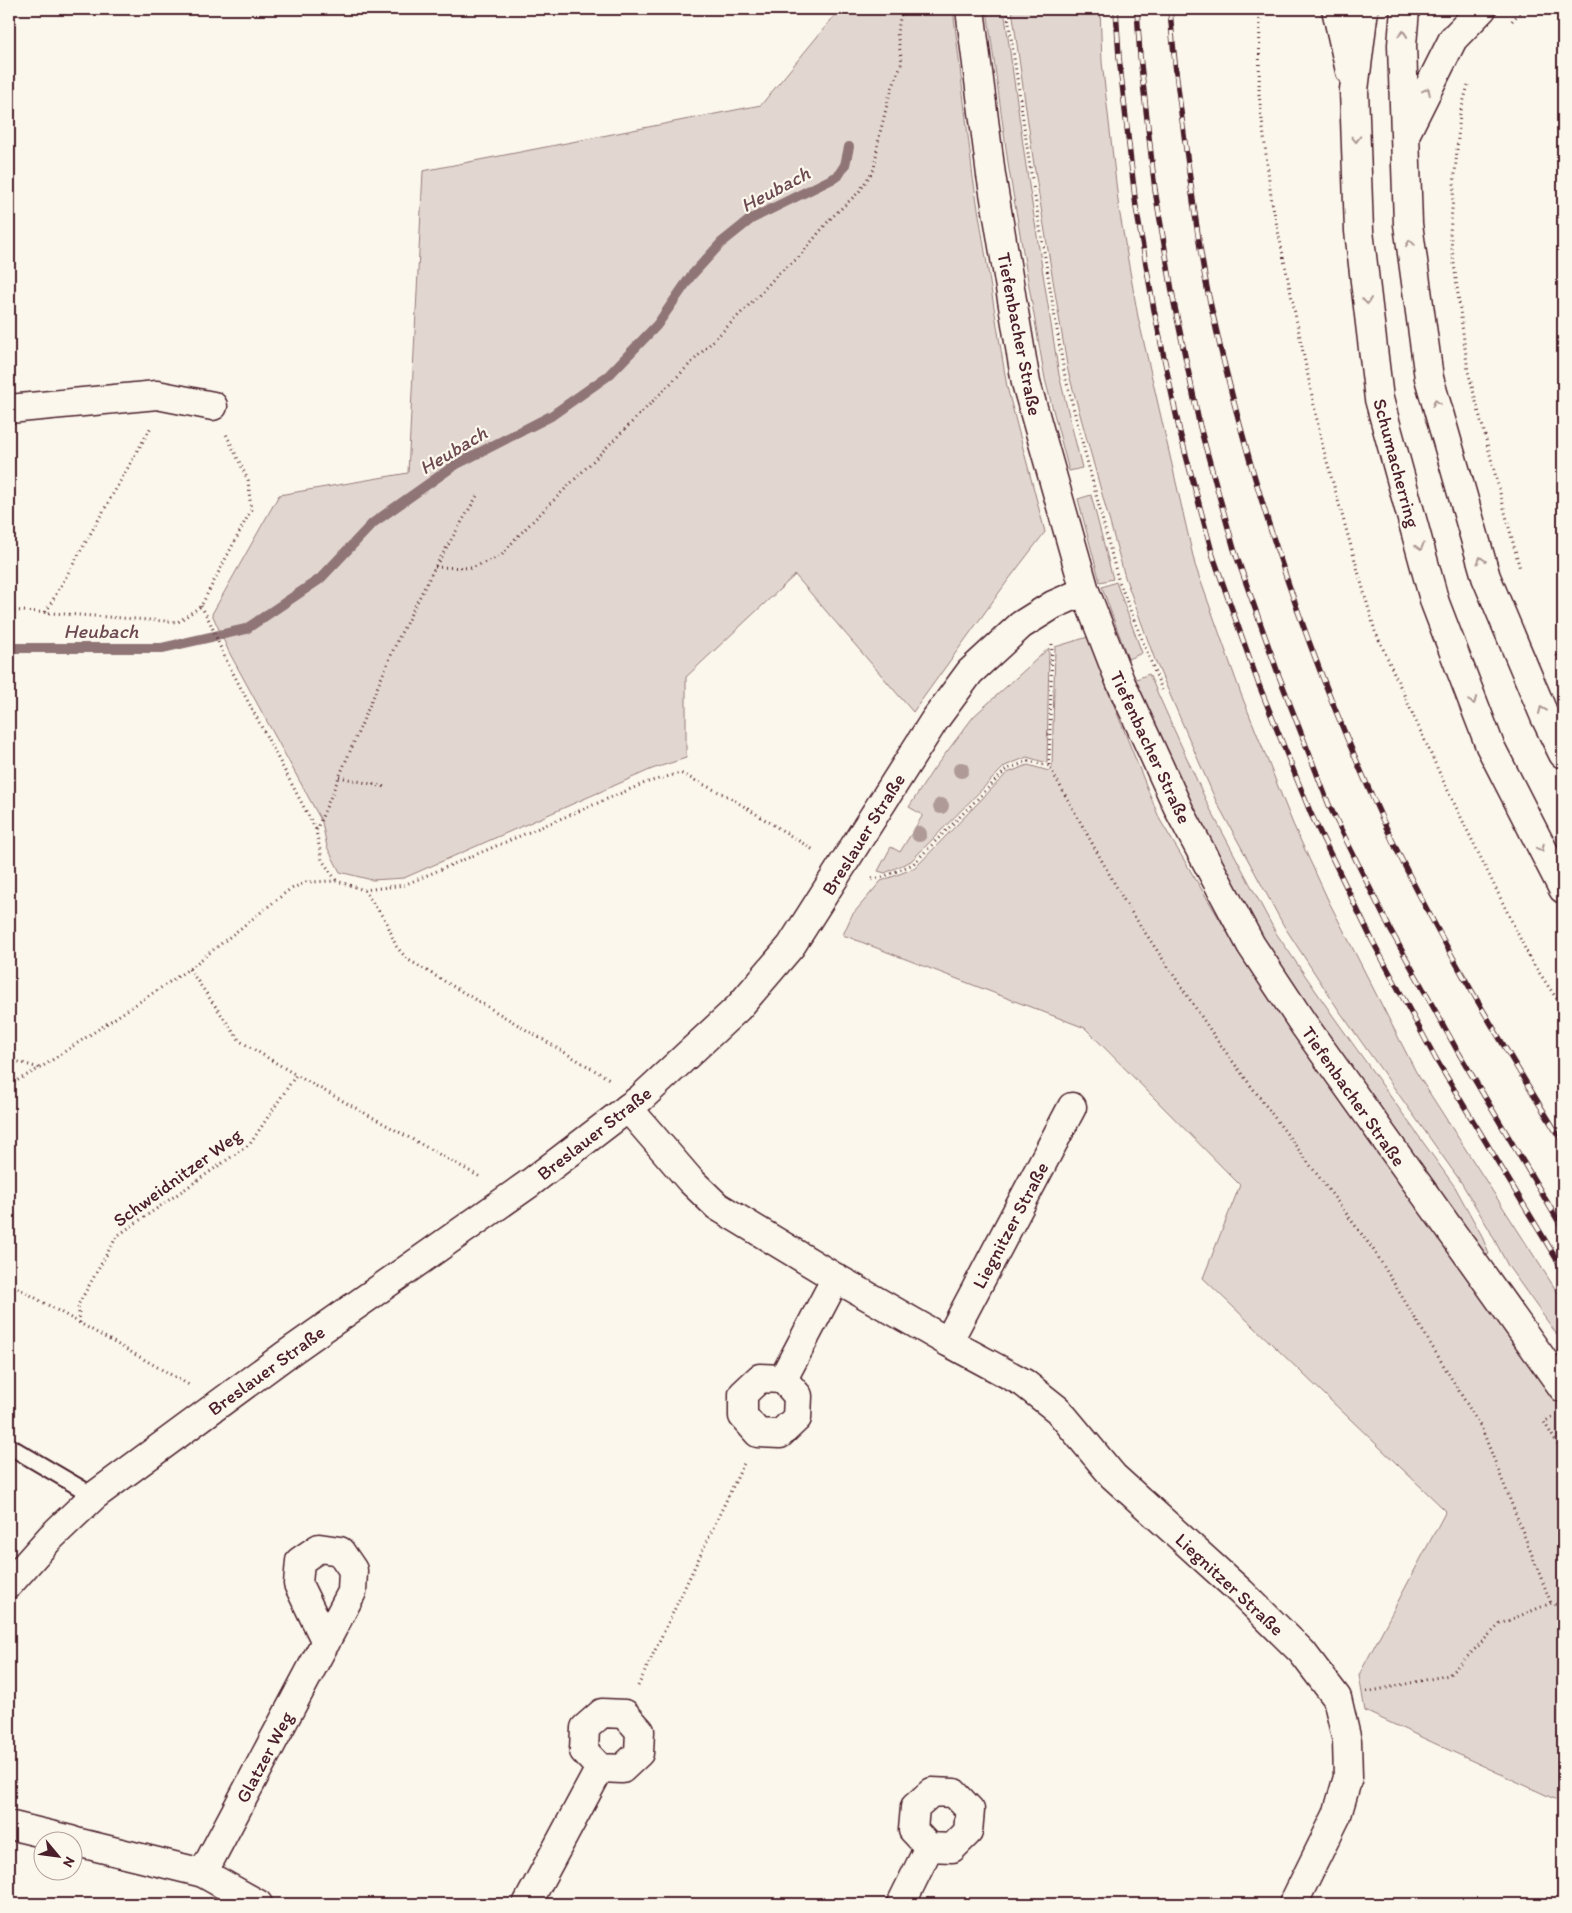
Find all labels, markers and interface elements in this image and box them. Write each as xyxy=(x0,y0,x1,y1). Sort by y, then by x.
one-way arrow xyxy=(1398,30,1409,38)
one-way arrow xyxy=(1421,87,1431,96)
one-way arrow xyxy=(1350,135,1361,143)
water label: Heubach xyxy=(736,161,814,217)
one-way arrow xyxy=(1405,239,1416,247)
street label: Tiefenbacher Straße xyxy=(992,250,1047,418)
one-way arrow xyxy=(1361,297,1372,305)
street label: Schumacherring xyxy=(1368,396,1425,530)
one-way arrow xyxy=(1431,399,1442,408)
water label: Heubach xyxy=(415,420,492,480)
one-way arrow xyxy=(1414,543,1424,551)
one-way arrow xyxy=(1476,556,1486,564)
water label: Heubach xyxy=(64,619,139,643)
street label: Tiefenbacher Straße xyxy=(1105,667,1196,827)
one-way arrow xyxy=(1467,696,1477,704)
one-way arrow xyxy=(1537,706,1548,715)
street label: Breslauer Straße xyxy=(817,769,910,899)
one-way arrow xyxy=(1535,843,1545,852)
street label: Tiefenbacher Straße xyxy=(1297,1022,1411,1171)
street label: Breslauer Straße xyxy=(532,1082,656,1185)
street label: Schweidnitzer Weg xyxy=(109,1123,246,1232)
street label: Liegnitzer Straße xyxy=(967,1158,1053,1293)
street label: Breslauer Straße xyxy=(203,1320,329,1421)
street label: Liegnitzer Straße xyxy=(1171,1528,1289,1641)
street label: Glatzer Weg xyxy=(231,1707,298,1807)
north arrow xyxy=(32,1830,82,1880)
text: N xyxy=(59,1854,79,1870)

